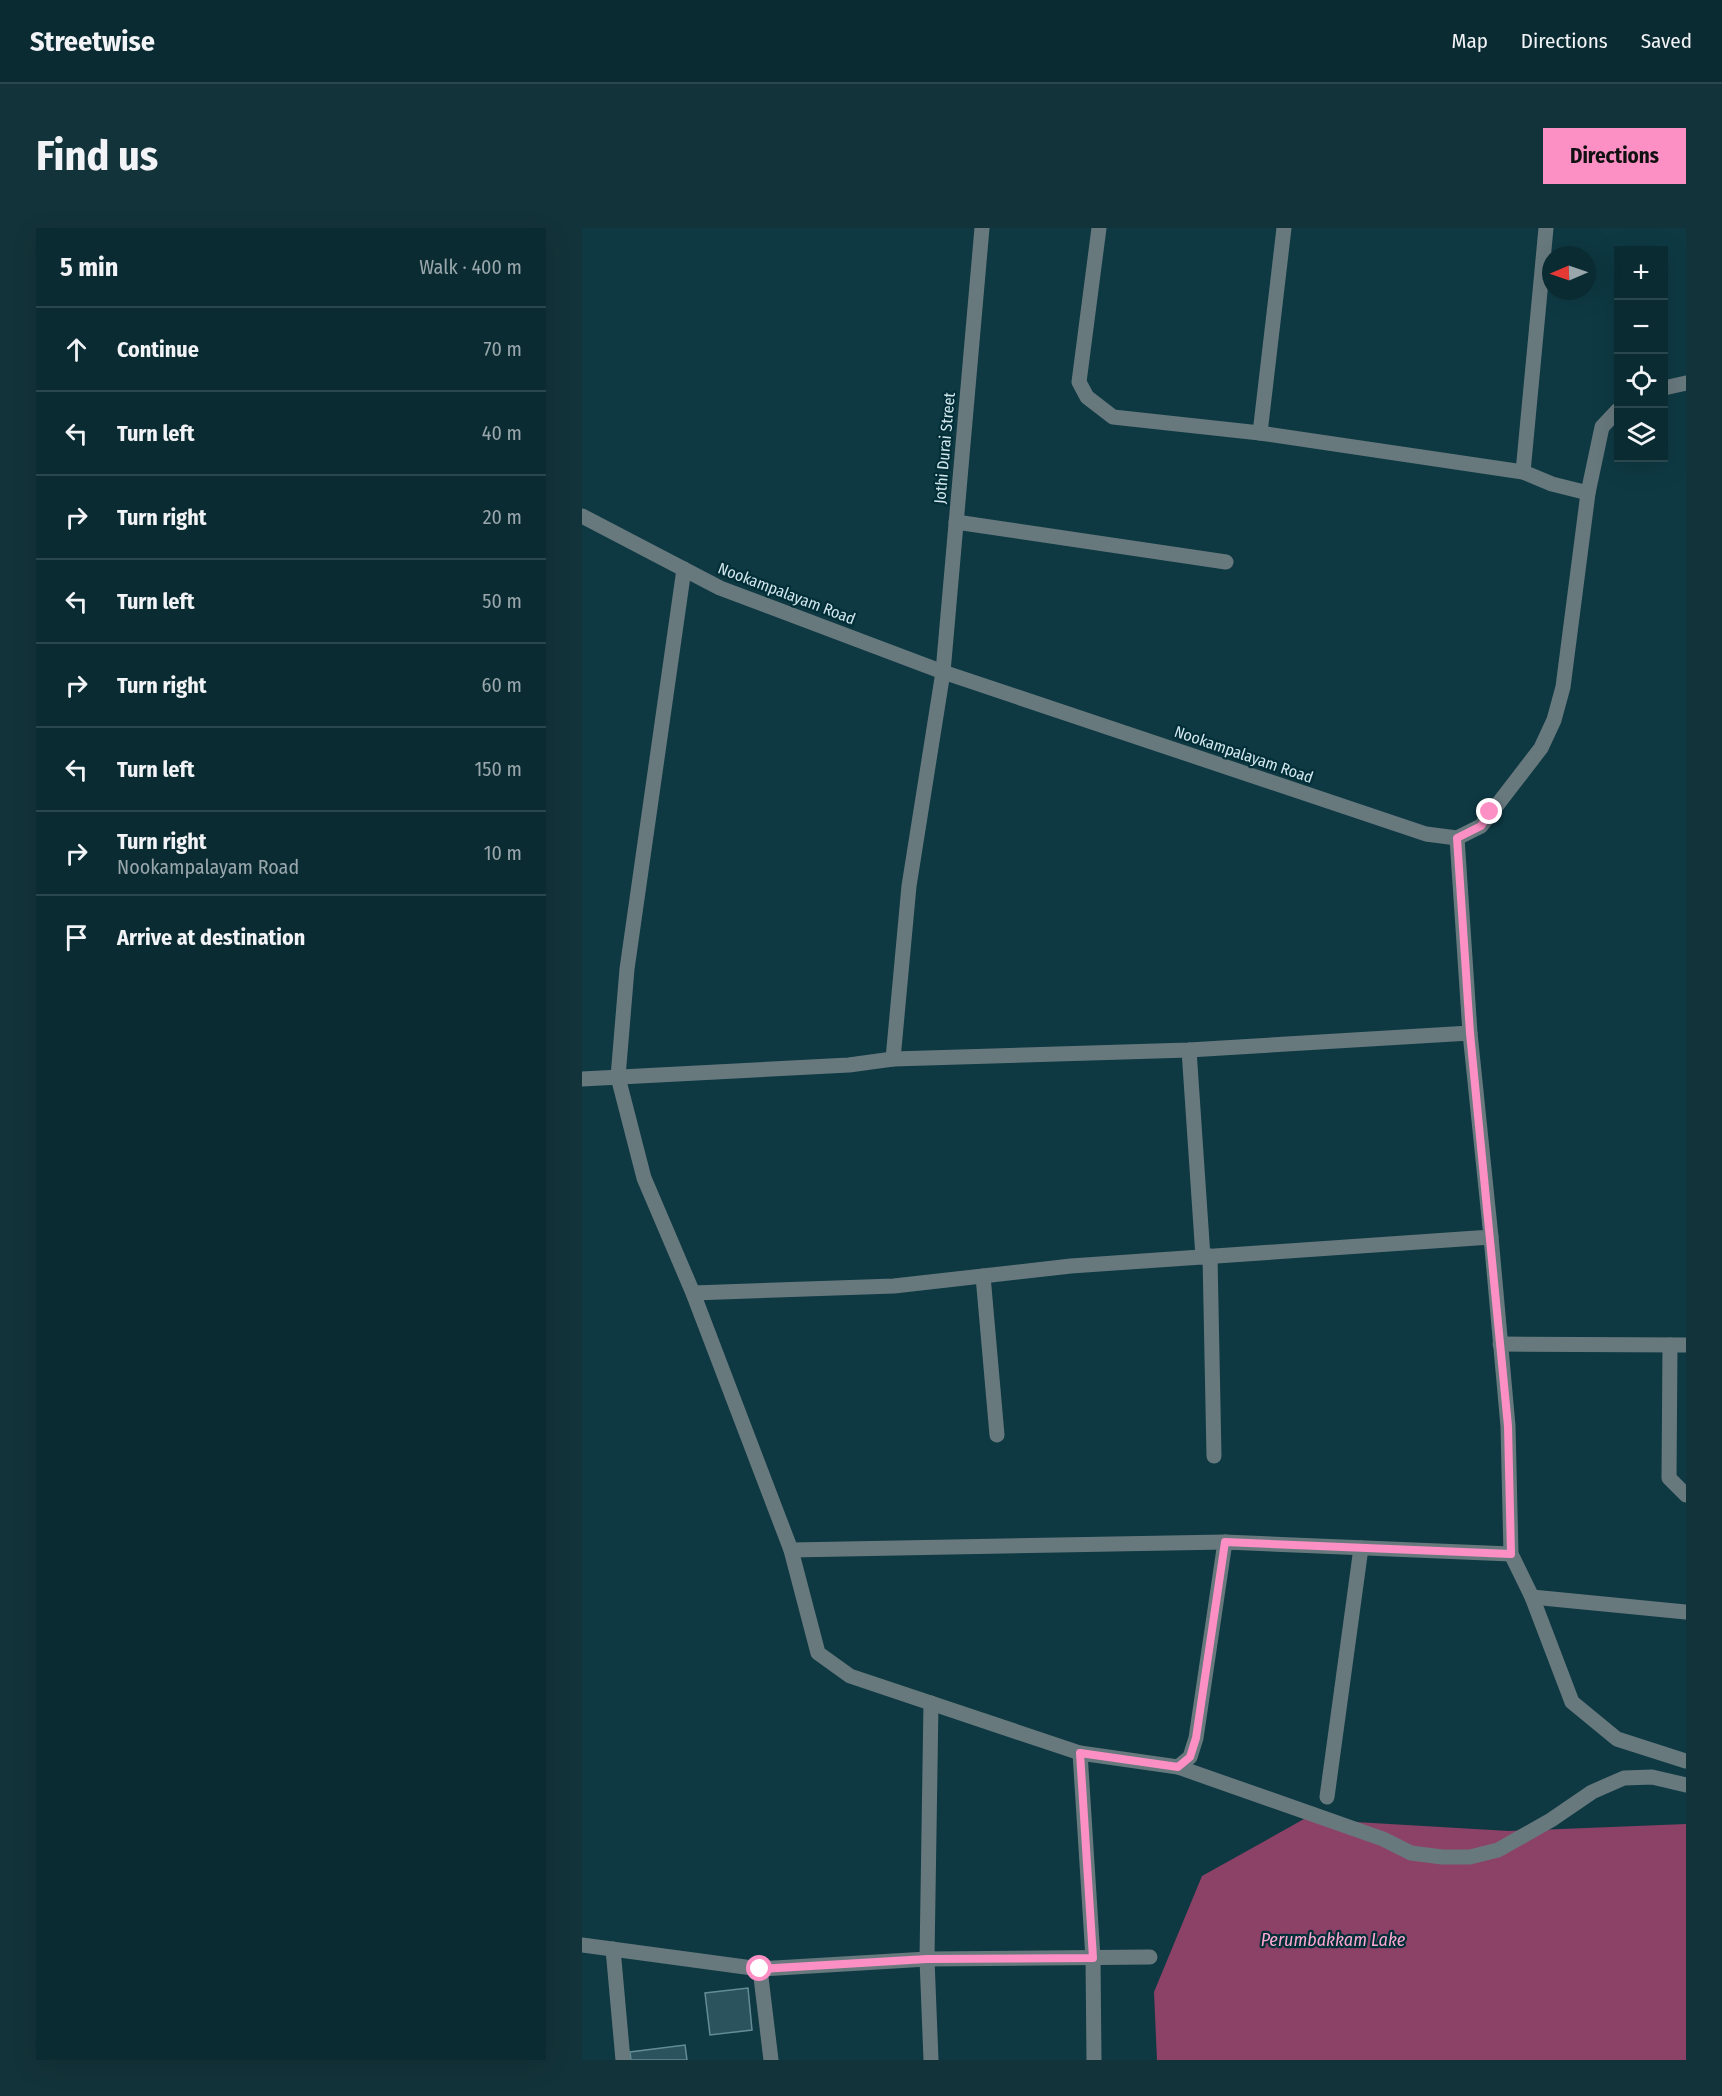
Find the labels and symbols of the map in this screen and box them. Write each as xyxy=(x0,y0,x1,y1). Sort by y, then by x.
north arrow xyxy=(1542,246,1596,300)
street label: Jothi Durai Street xyxy=(930,391,959,505)
street label: Nookampalayam Road xyxy=(715,558,858,628)
street label: Nookampalayam Road xyxy=(1172,722,1316,787)
route end xyxy=(1476,798,1502,824)
water label: Perumbakkam Lake xyxy=(1261,1929,1406,1951)
route start xyxy=(746,1955,772,1981)

